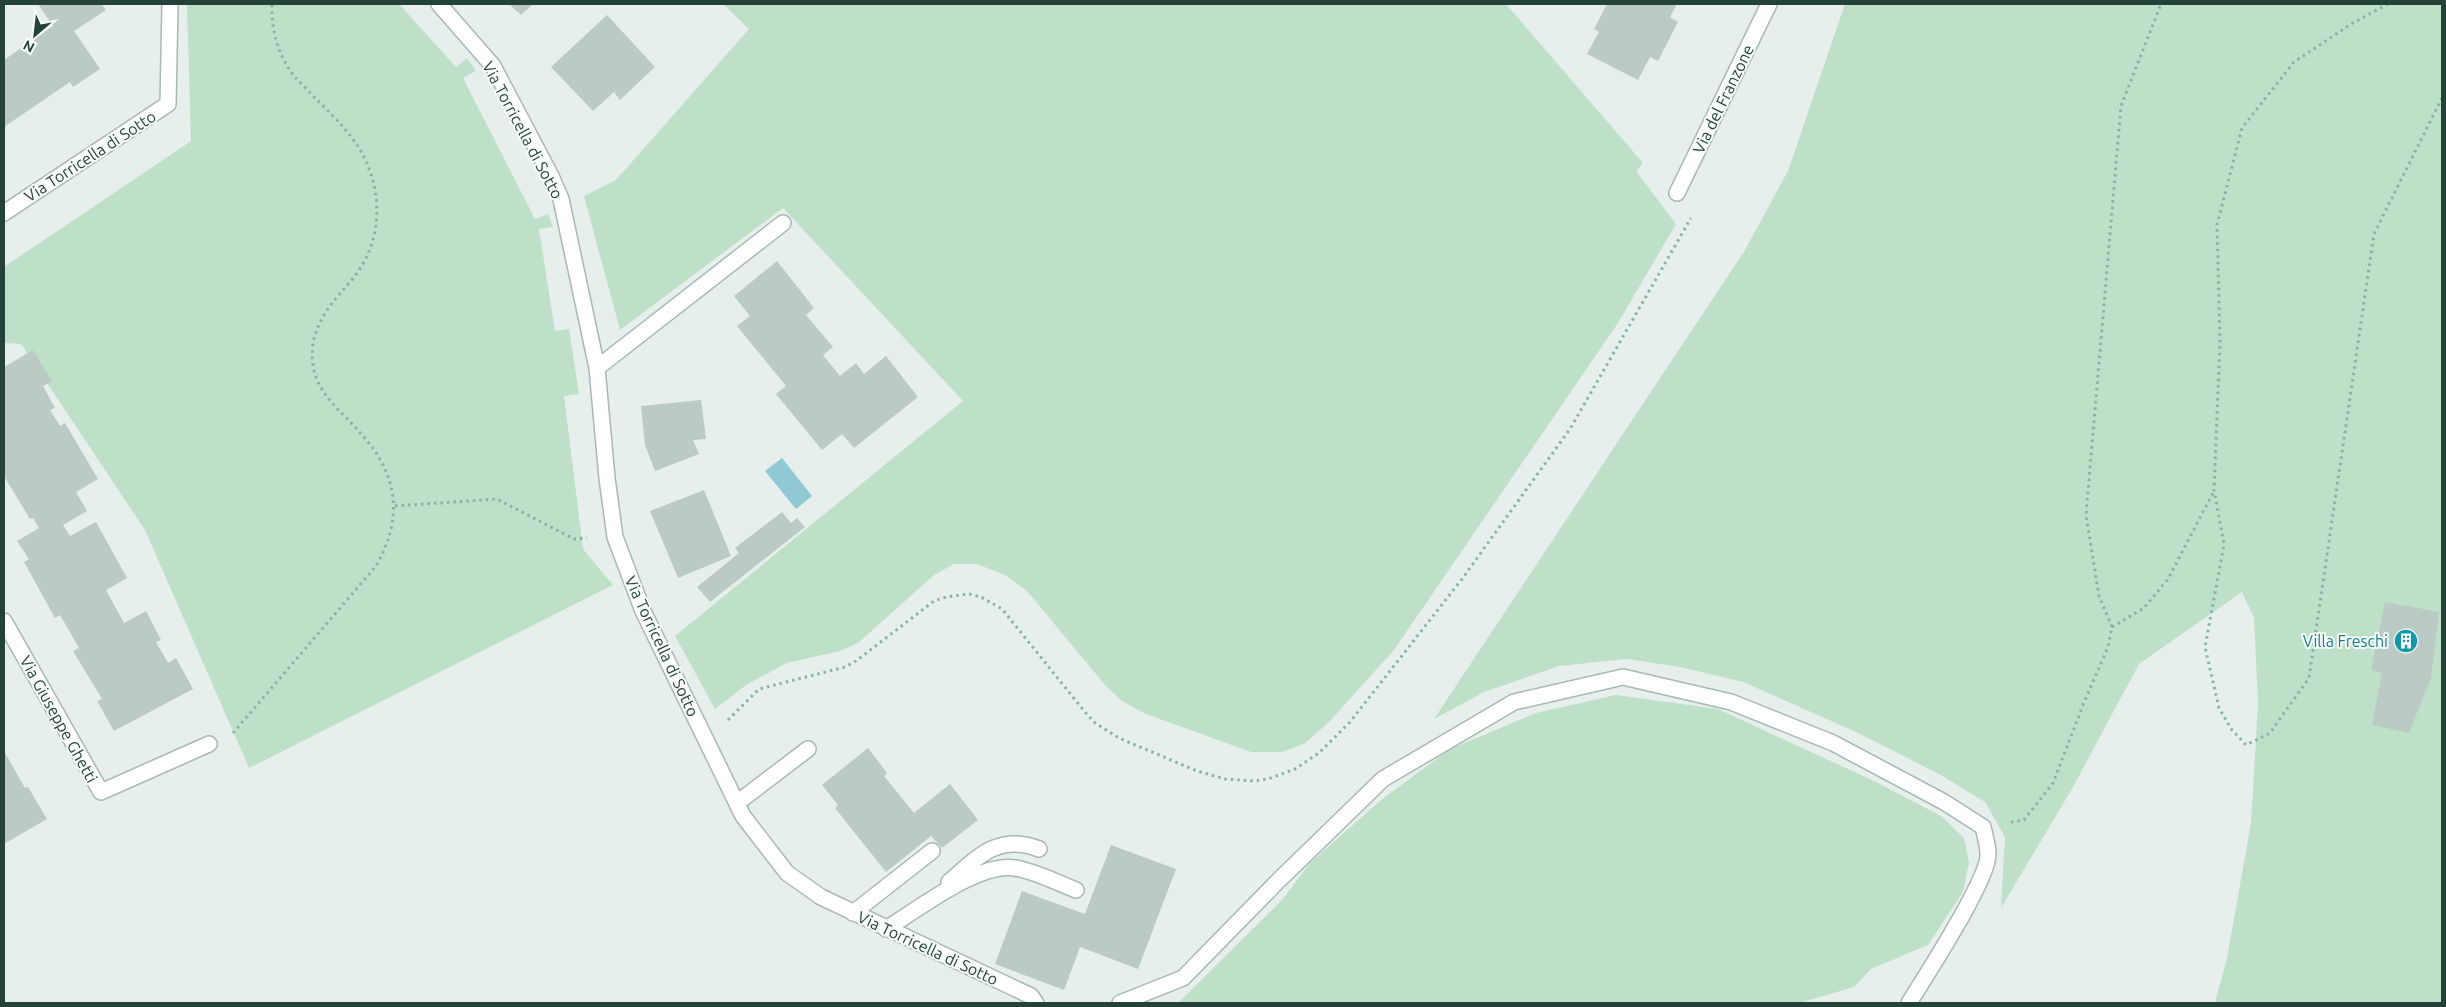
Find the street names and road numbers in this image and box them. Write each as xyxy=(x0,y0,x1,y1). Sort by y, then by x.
street label: Via del Franzone xyxy=(1689,42,1757,156)
street label: Via Torricella di Sotto xyxy=(479,58,567,202)
street label: Via Torricella di Sotto xyxy=(21,107,159,205)
street label: Via Torricella di Sotto xyxy=(622,573,702,719)
street label: Via Giuseppe Ghetti xyxy=(17,652,101,786)
street label: Via Torricella di Sotto xyxy=(855,908,1001,988)

